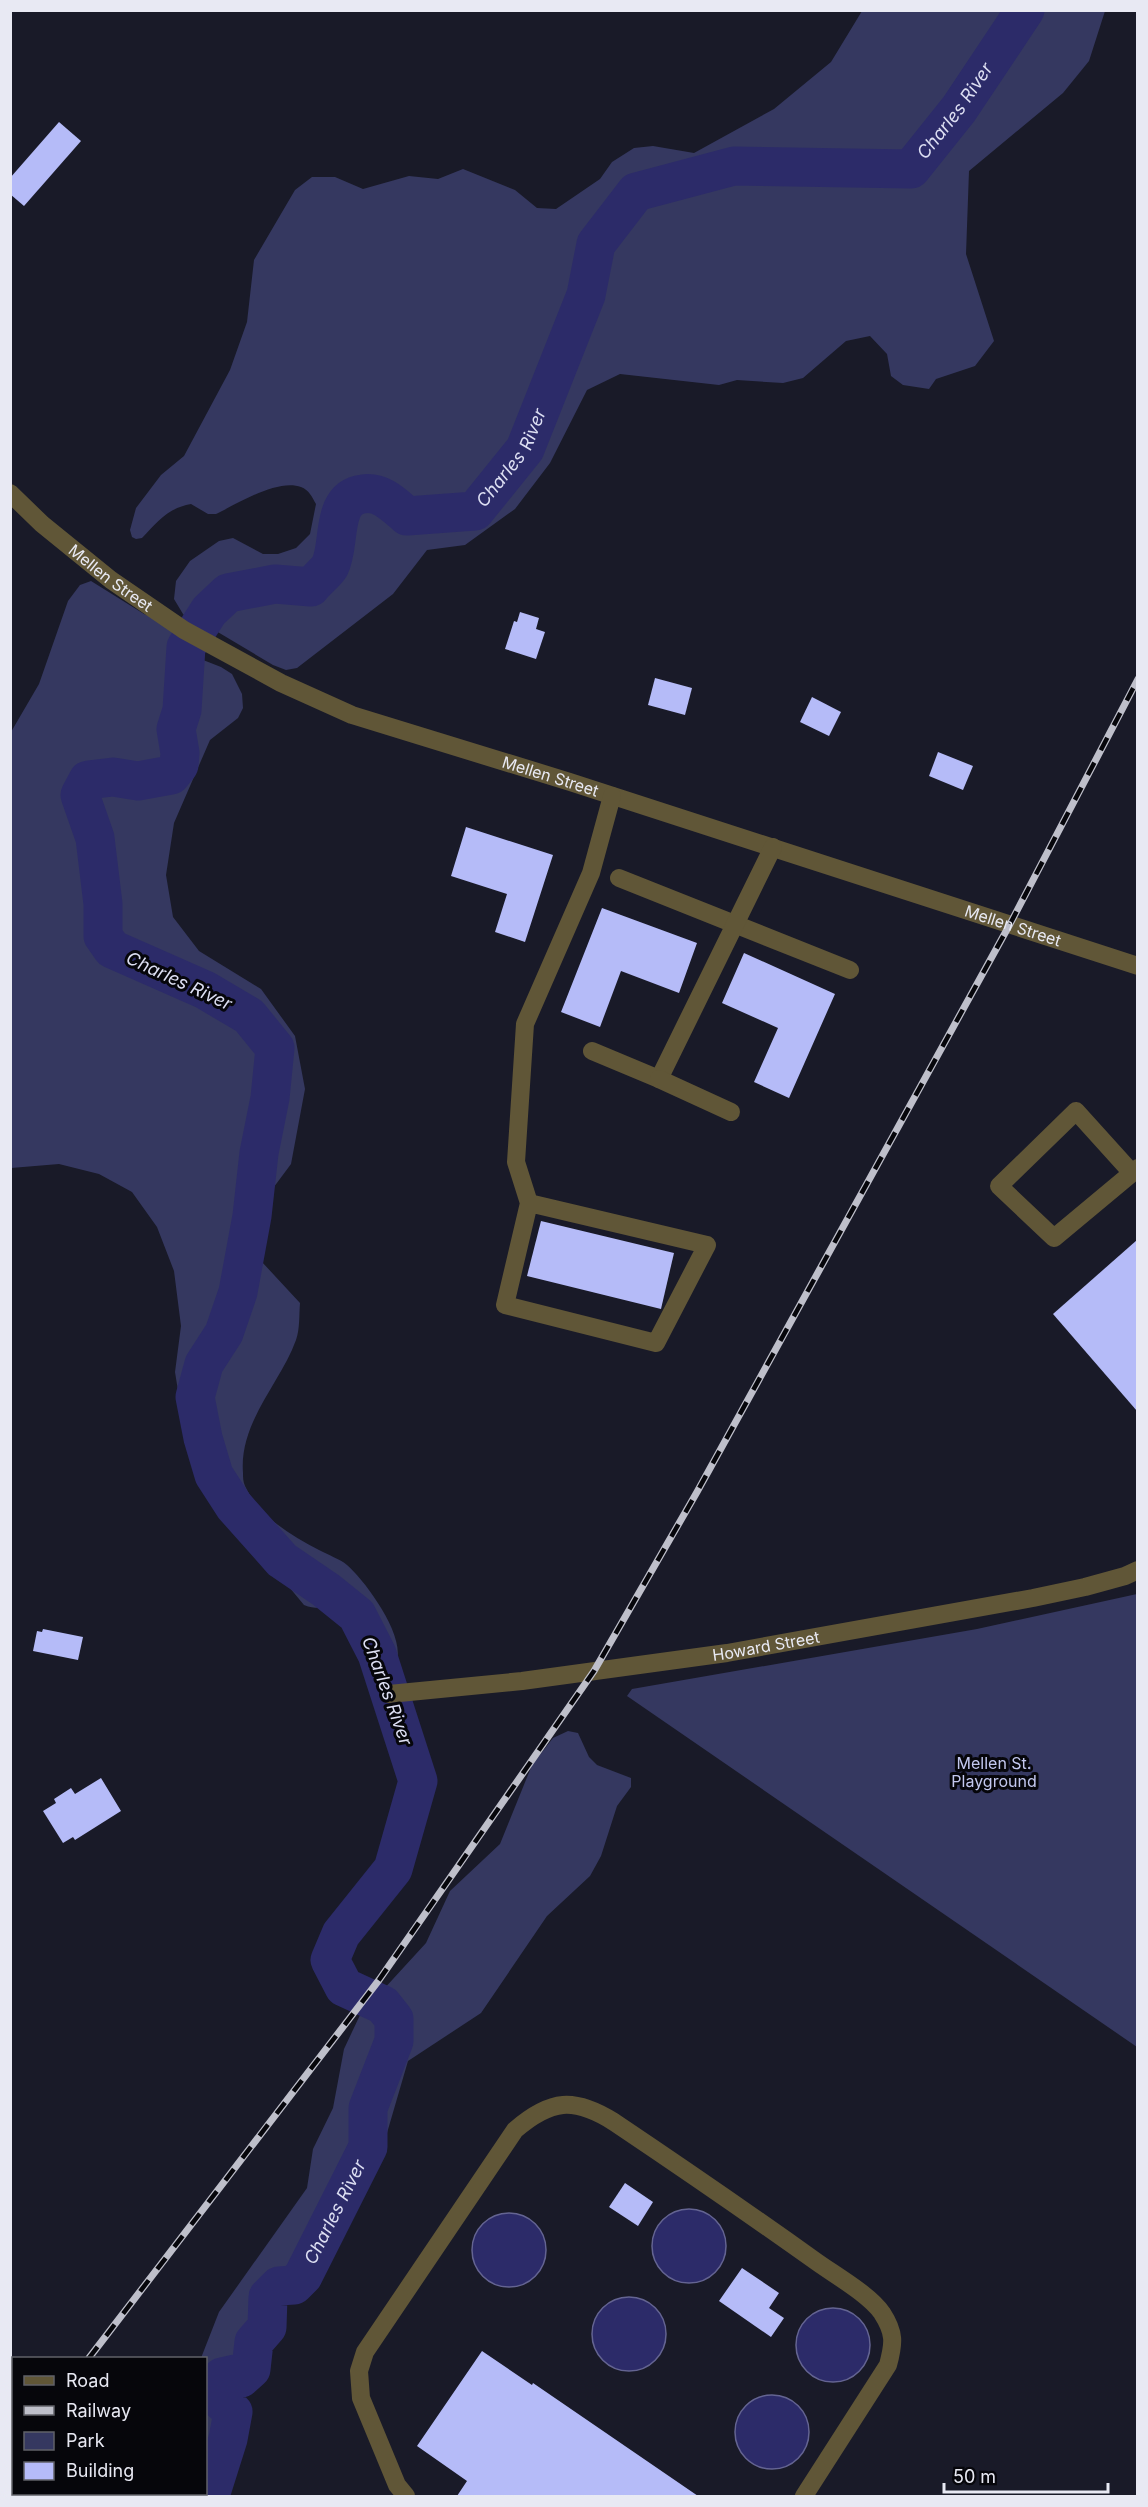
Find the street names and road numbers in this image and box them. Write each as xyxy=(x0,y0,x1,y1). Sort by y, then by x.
street label: Mellen Street xyxy=(65,540,157,616)
street label: Mellen Street xyxy=(500,752,601,801)
street label: Mellen Street xyxy=(962,901,1064,950)
street label: Howard Street xyxy=(711,1627,821,1665)

